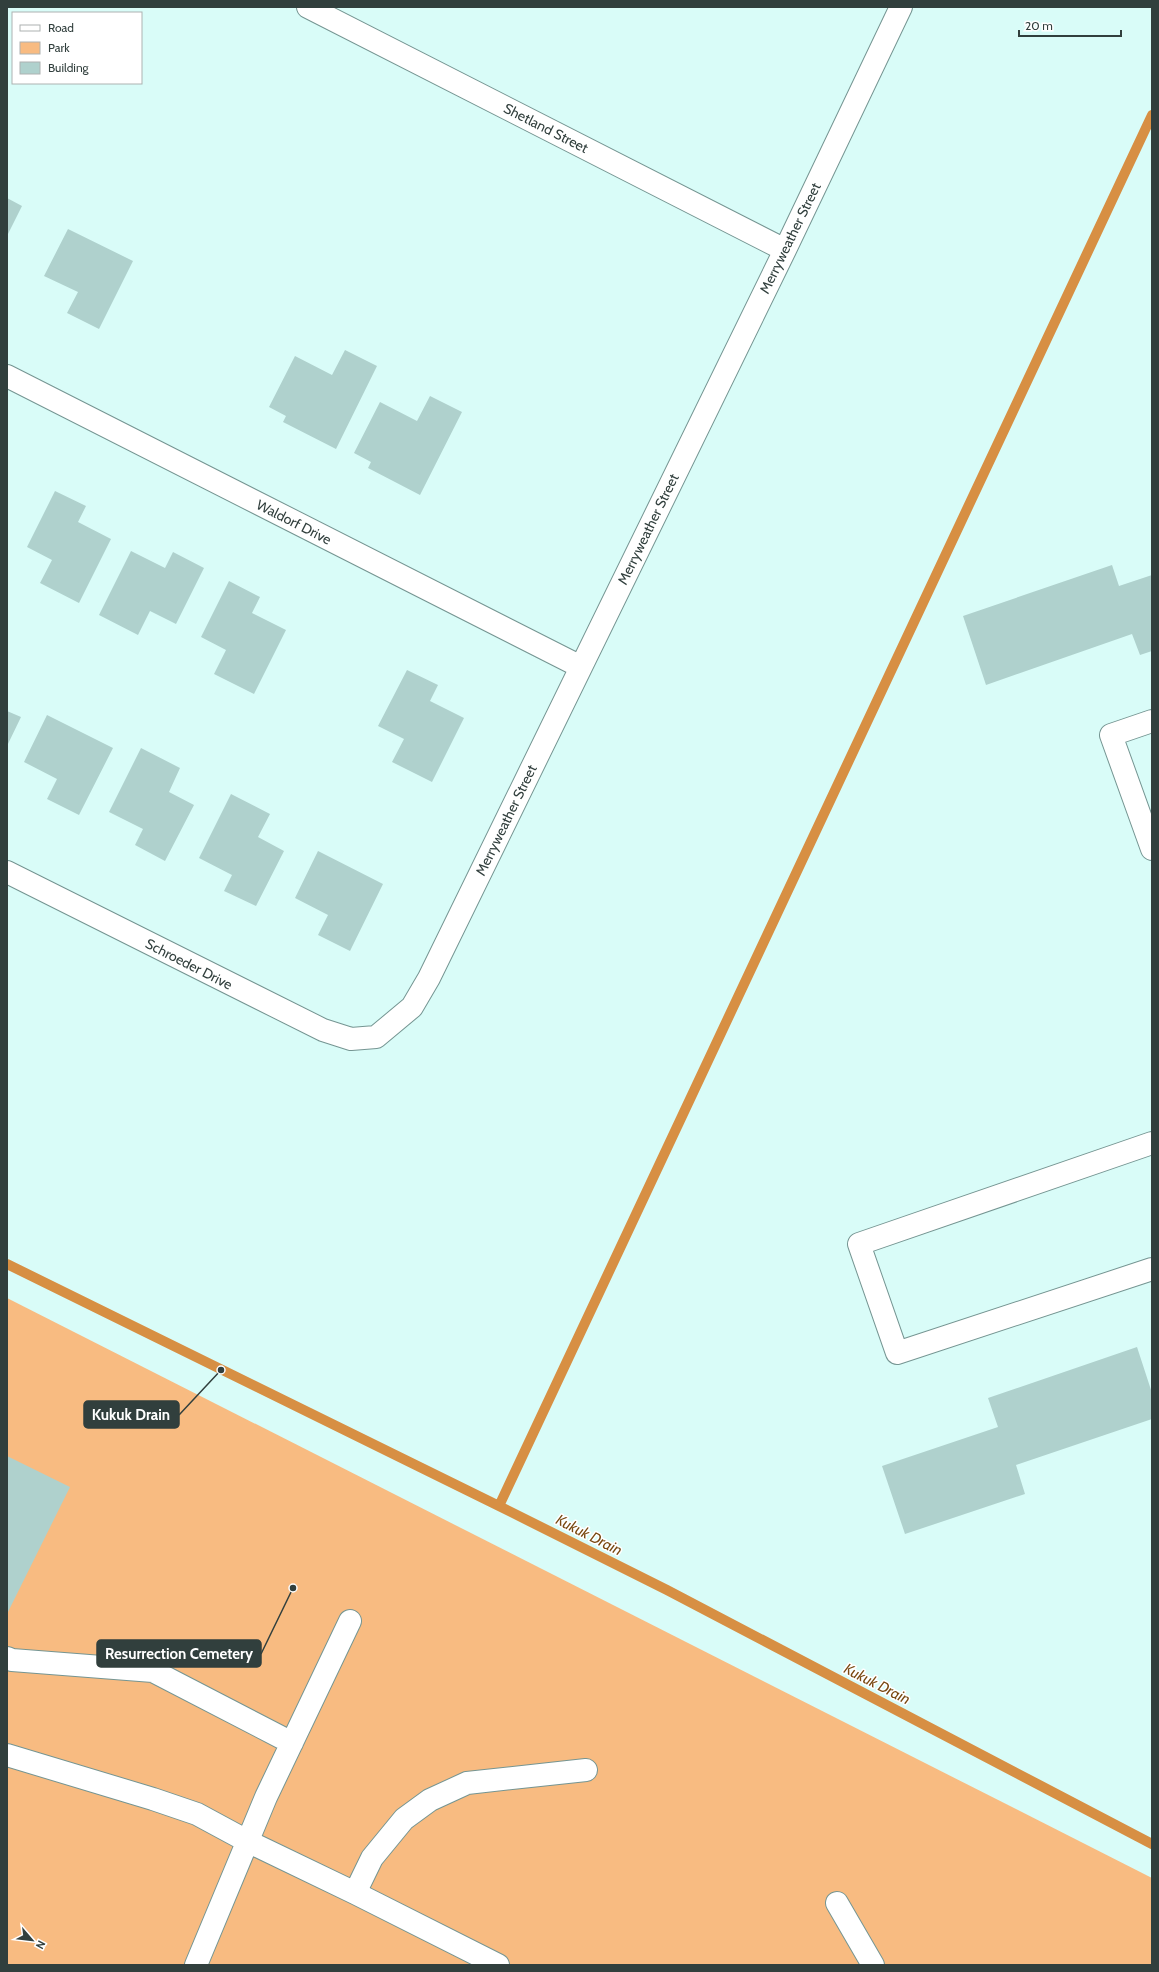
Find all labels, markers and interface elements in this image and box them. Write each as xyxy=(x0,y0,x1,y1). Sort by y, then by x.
legend xyxy=(12,12,142,84)
scale bar xyxy=(1019,12,1121,38)
text: 20 m xyxy=(1025,18,1053,33)
text: Road xyxy=(48,20,74,35)
text: Park xyxy=(48,40,70,55)
text: Building xyxy=(48,60,90,75)
street label: Shetland Street xyxy=(501,99,591,157)
street label: Merryweather Street xyxy=(755,179,825,296)
street label: Merryweather Street xyxy=(613,470,683,587)
street label: Waldorf Drive xyxy=(254,495,334,549)
street label: Merryweather Street xyxy=(471,761,541,878)
street label: Schroeder Drive xyxy=(143,934,235,994)
callout: Kukuk Drain xyxy=(84,1401,179,1428)
text: Kukuk Drain xyxy=(92,1406,170,1424)
water label: Kukuk Drain xyxy=(553,1511,625,1559)
callout: Resurrection Cemetery xyxy=(97,1640,261,1667)
text: Resurrection Cemetery xyxy=(105,1645,254,1663)
water label: Kukuk Drain xyxy=(841,1660,913,1708)
north arrow xyxy=(12,1920,52,1960)
text: N xyxy=(33,1938,49,1951)

